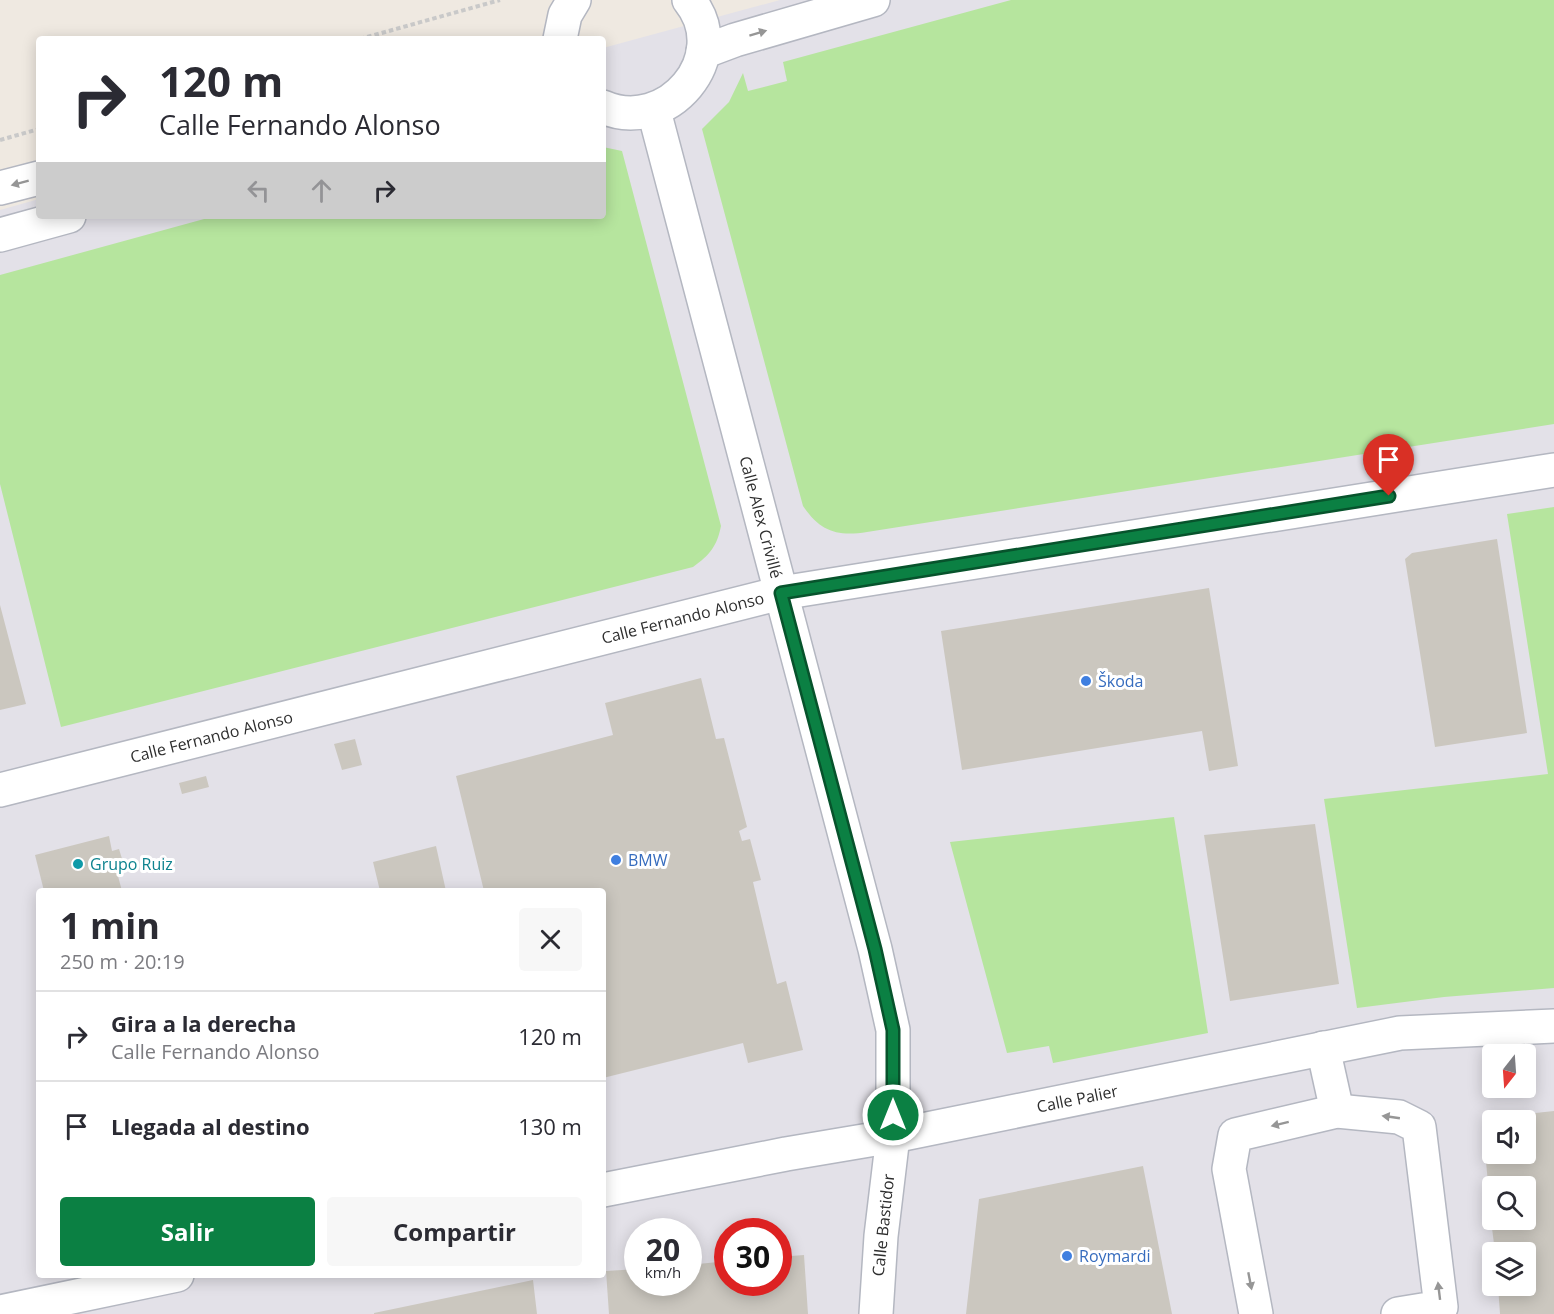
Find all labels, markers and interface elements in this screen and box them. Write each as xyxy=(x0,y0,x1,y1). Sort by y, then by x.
one-way arrow xyxy=(749,28,767,37)
text: 120 m xyxy=(159,52,283,109)
icon: right xyxy=(60,60,138,138)
text: Calle Fernando Alonso xyxy=(159,106,441,143)
icon: left xyxy=(242,174,275,207)
icon: ahead xyxy=(305,174,338,207)
icon: right xyxy=(368,174,401,207)
one-way arrow xyxy=(10,179,28,188)
pin xyxy=(1363,434,1414,496)
icon: arrive xyxy=(1372,443,1405,476)
street label: Calle Alex Crivillé xyxy=(734,454,788,581)
street label: Calle Fernando Alonso xyxy=(599,587,766,649)
place label: Škoda xyxy=(1098,670,1143,692)
marker: Škoda xyxy=(1079,674,1093,688)
street label: Calle Fernando Alonso xyxy=(128,706,295,768)
place label: BMW xyxy=(628,849,668,871)
place label: Grupo Ruiz xyxy=(90,853,173,875)
marker: BMW xyxy=(609,853,623,867)
marker: Grupo Ruiz xyxy=(71,857,85,871)
text: 1 min xyxy=(60,901,160,950)
button: close xyxy=(519,908,582,971)
text: 250 m · 20:19 xyxy=(60,948,185,975)
text: Gira a la derecha xyxy=(111,1008,296,1038)
icon: right xyxy=(60,1020,93,1053)
text: 120 m xyxy=(518,1021,582,1051)
text: Calle Fernando Alonso xyxy=(111,1038,320,1065)
north arrow xyxy=(1482,1044,1536,1098)
map controls xyxy=(1482,1044,1536,1296)
street label: Calle Palier xyxy=(1035,1080,1120,1118)
position arrow xyxy=(861,1083,925,1147)
icon: arrive xyxy=(60,1110,93,1143)
button: sound xyxy=(1482,1110,1536,1164)
text: Llegada al destino xyxy=(111,1111,310,1141)
text: 130 m xyxy=(518,1111,582,1141)
one-way arrow xyxy=(1381,1112,1400,1121)
one-way arrow xyxy=(1271,1120,1289,1130)
street label: Calle Bastidor xyxy=(867,1172,899,1277)
button: search xyxy=(1482,1176,1536,1230)
button: Salir xyxy=(60,1197,315,1266)
button: Compartir xyxy=(327,1197,582,1266)
speed limit sign: 30 xyxy=(714,1218,792,1296)
text: 20 xyxy=(646,1229,680,1270)
button: layers xyxy=(1482,1242,1536,1296)
place label: Roymardi xyxy=(1079,1245,1151,1267)
marker: Roymardi xyxy=(1060,1249,1074,1263)
text: km/h xyxy=(645,1262,681,1282)
one-way arrow xyxy=(1246,1272,1255,1291)
one-way arrow xyxy=(1434,1281,1443,1300)

